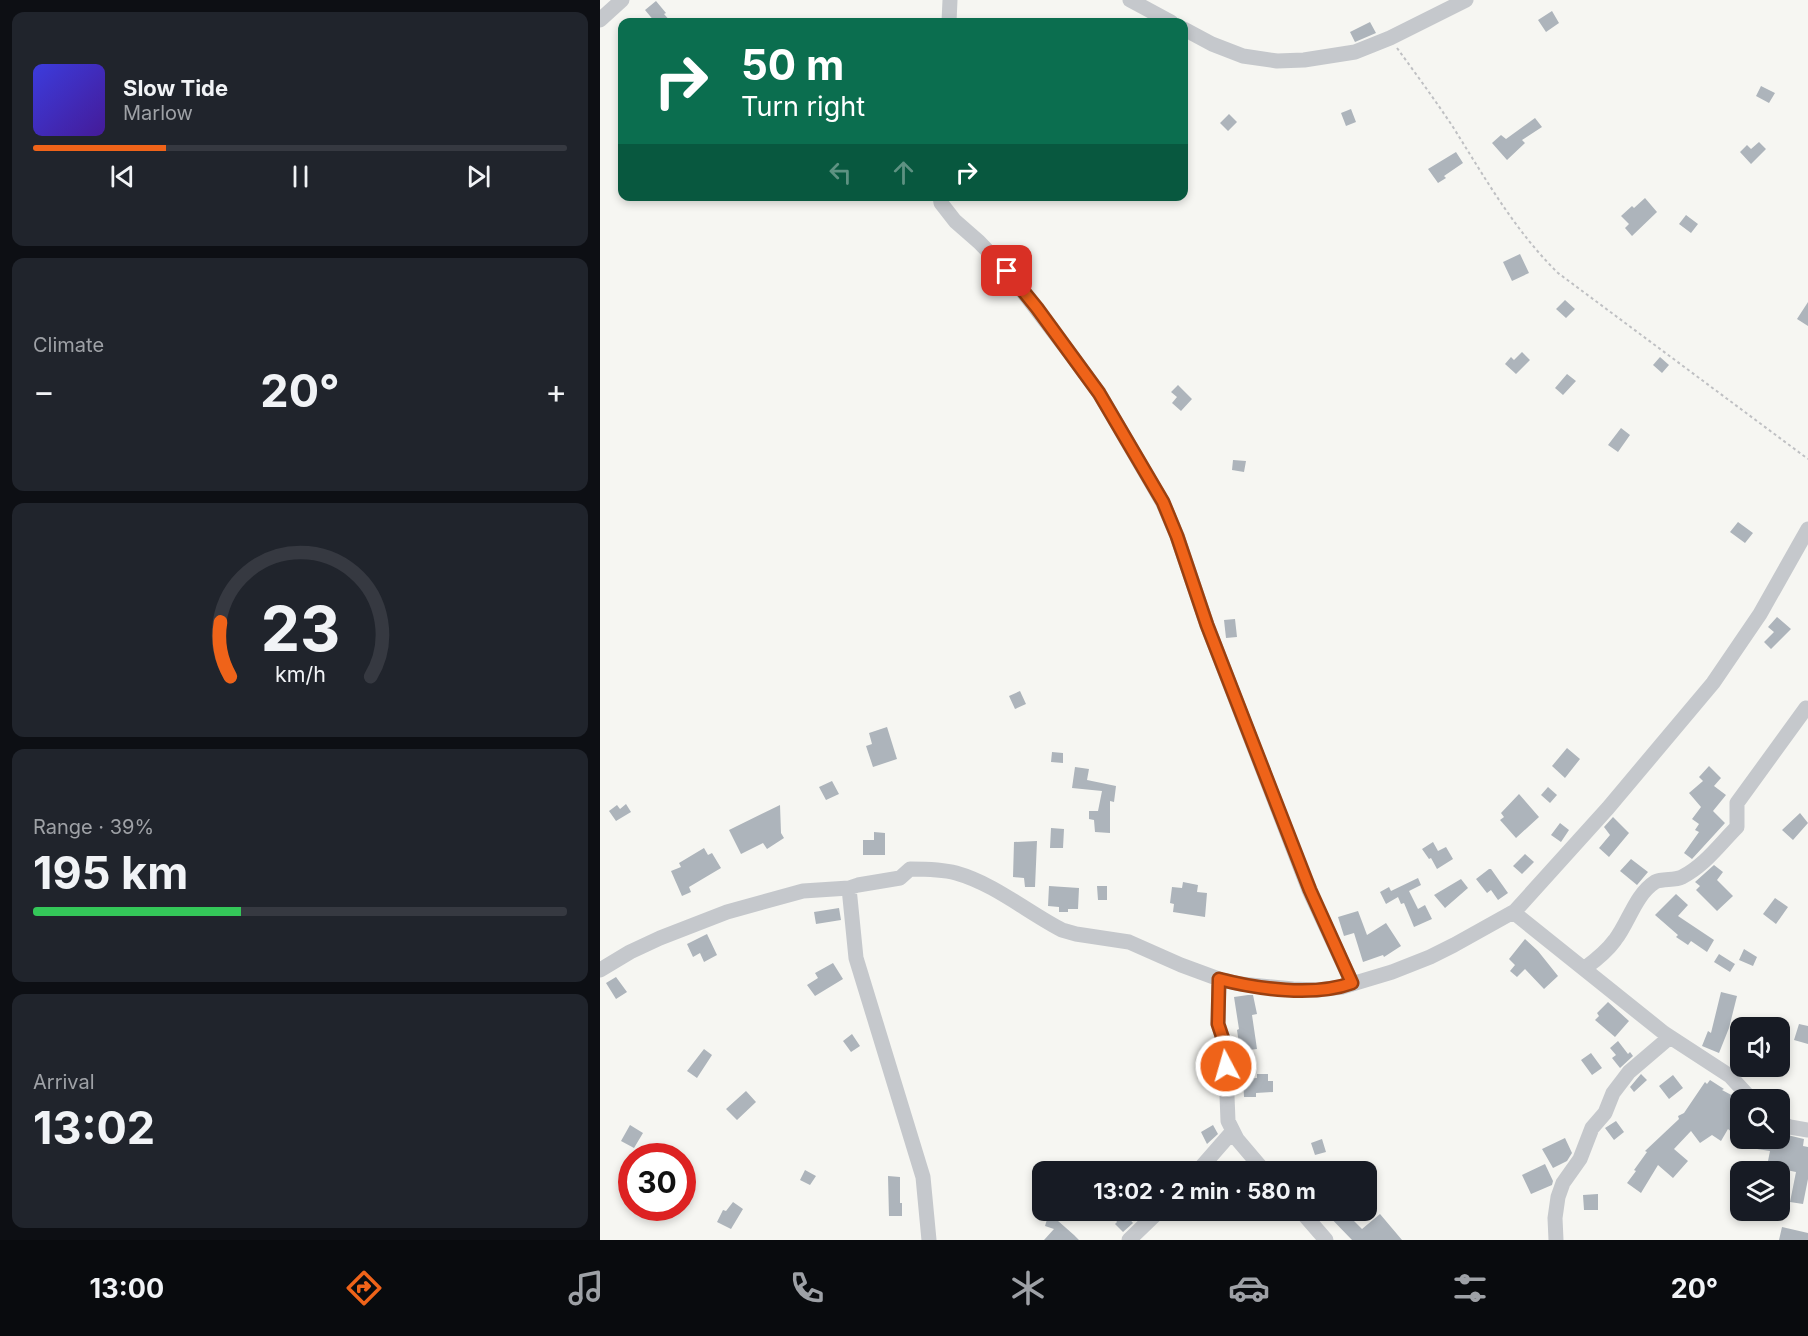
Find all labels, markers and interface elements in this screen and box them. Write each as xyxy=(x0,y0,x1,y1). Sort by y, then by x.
text: 50 m xyxy=(741,39,844,90)
icon: right xyxy=(642,42,720,120)
text: Slow Tide xyxy=(123,75,228,101)
text: Turn right xyxy=(741,90,865,123)
text: Marlow xyxy=(123,101,193,125)
icon: left xyxy=(824,156,857,189)
icon: ahead xyxy=(887,156,920,189)
icon: right xyxy=(950,156,983,189)
icon: previous xyxy=(106,160,139,193)
icon: pause xyxy=(284,160,317,193)
icon: next xyxy=(462,160,495,193)
pin xyxy=(981,245,1032,296)
icon: arrive xyxy=(990,254,1023,287)
text: Climate xyxy=(33,333,104,357)
text: 20° xyxy=(260,363,340,418)
text: − xyxy=(33,371,55,411)
text: + xyxy=(545,371,567,411)
text: 23 xyxy=(260,591,340,666)
text: km/h xyxy=(275,661,325,687)
text: Range · 39% xyxy=(33,815,154,839)
text: 195 km xyxy=(33,845,188,900)
map controls xyxy=(1730,1017,1790,1221)
button: sound xyxy=(1730,1017,1790,1077)
position arrow xyxy=(1194,1034,1258,1098)
text: Arrival xyxy=(33,1070,95,1094)
button: search xyxy=(1730,1089,1790,1149)
text: 13:02 xyxy=(33,1100,155,1155)
speed limit sign: 30 xyxy=(618,1143,696,1221)
button: layers xyxy=(1730,1161,1790,1221)
text: 13:02 · 2 min · 580 m xyxy=(1093,1178,1316,1204)
icon: directions xyxy=(343,1267,385,1309)
icon: music xyxy=(565,1267,607,1309)
icon: phone xyxy=(786,1267,828,1309)
icon: climate xyxy=(1007,1267,1049,1309)
icon: car xyxy=(1228,1267,1270,1309)
icon: filters xyxy=(1449,1267,1491,1309)
text: 13:00 xyxy=(90,1272,164,1305)
text: 20° xyxy=(1671,1272,1718,1305)

